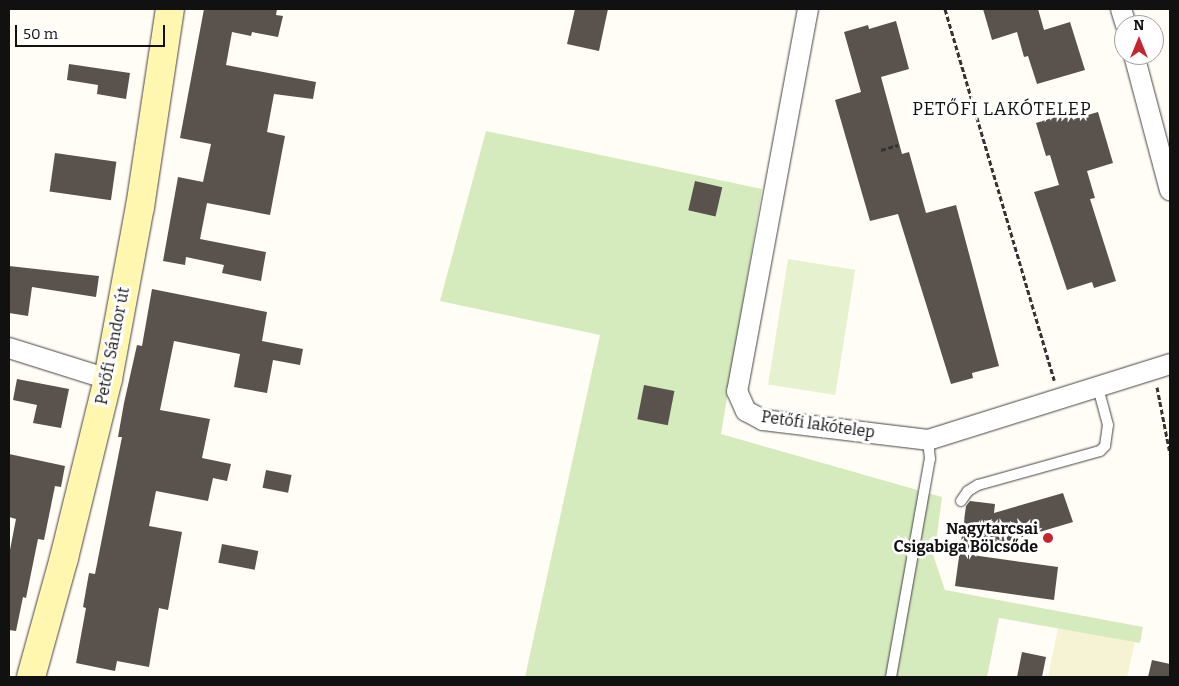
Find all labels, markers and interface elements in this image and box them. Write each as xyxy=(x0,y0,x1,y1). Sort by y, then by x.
scale bar xyxy=(18,15,168,47)
north arrow xyxy=(1114,15,1164,65)
text: N xyxy=(1134,17,1144,34)
text: 50 m xyxy=(23,25,58,43)
district label: PETŐFI LAKÓTELEP xyxy=(910,98,1094,120)
street label: Petőfi Sándor út xyxy=(92,286,134,406)
street label: Petőfi lakótelep xyxy=(760,408,876,442)
place label: Nagytarcsai Csigabiga Bölcsőde xyxy=(894,519,1038,557)
marker: Nagytarcsai Csigabiga Bölcsőde xyxy=(1042,532,1054,544)

